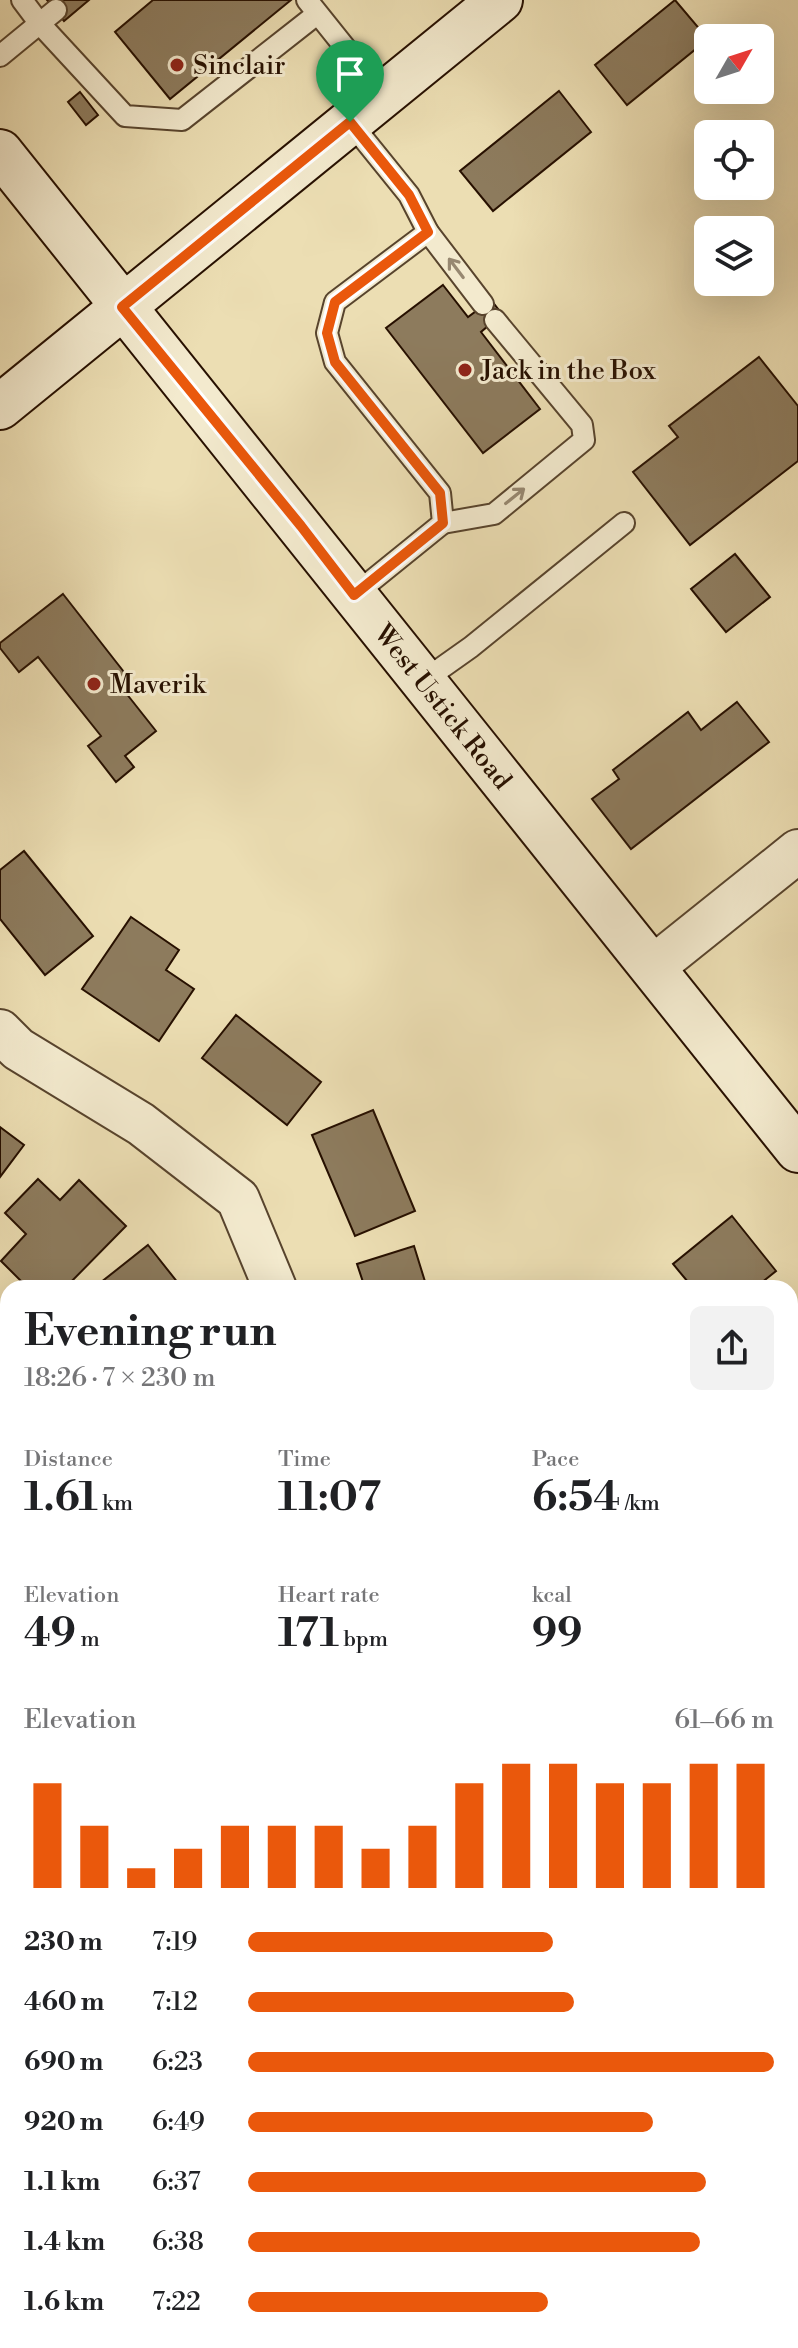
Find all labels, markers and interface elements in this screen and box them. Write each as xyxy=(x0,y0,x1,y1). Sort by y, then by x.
north arrow xyxy=(694,24,774,104)
map controls xyxy=(694,24,774,296)
pin xyxy=(316,40,384,122)
place label: Sinclair xyxy=(193,50,286,82)
icon: arrive xyxy=(328,52,372,96)
marker: Sinclair xyxy=(168,56,186,74)
button: locate xyxy=(694,120,774,200)
button: layers xyxy=(694,216,774,296)
one-way arrow xyxy=(447,258,464,280)
place label: Jack in the Box xyxy=(480,355,657,387)
marker: Jack in the Box xyxy=(456,361,474,379)
one-way arrow xyxy=(504,488,525,506)
street label: West Ustick Road xyxy=(366,618,518,796)
place label: Maverik xyxy=(110,669,207,701)
marker: Maverik xyxy=(85,675,103,693)
text: Evening run xyxy=(24,1304,277,1359)
button: share xyxy=(690,1306,774,1390)
text: 18:26 · 7 × 230 m xyxy=(24,1362,216,1394)
text: Distance xyxy=(24,1446,113,1473)
text: Time xyxy=(278,1446,331,1473)
text: Pace xyxy=(532,1446,579,1473)
text: 1.61 xyxy=(24,1473,98,1523)
text: 11:07 xyxy=(278,1473,381,1523)
text: 6:54 xyxy=(532,1473,620,1523)
text: km xyxy=(98,1490,133,1517)
text: /km xyxy=(620,1490,660,1517)
text: Elevation xyxy=(24,1582,119,1609)
text: Heart rate xyxy=(278,1582,380,1609)
text: kcal xyxy=(532,1582,572,1609)
text: 49 xyxy=(24,1609,76,1659)
text: 171 xyxy=(278,1609,339,1659)
text: 99 xyxy=(532,1609,582,1659)
text: m xyxy=(76,1626,100,1653)
text: bpm xyxy=(339,1626,388,1653)
text: Elevation xyxy=(24,1704,137,1736)
text: 61–66 m xyxy=(674,1704,774,1736)
text: 230 m xyxy=(24,1926,103,1958)
text: 7:19 xyxy=(152,1926,197,1958)
text: 460 m xyxy=(24,1986,105,2018)
text: 7:12 xyxy=(152,1986,198,2018)
text: 690 m xyxy=(24,2046,103,2078)
text: 6:23 xyxy=(152,2046,203,2078)
text: 920 m xyxy=(24,2106,103,2138)
text: 6:49 xyxy=(152,2106,205,2138)
text: 1.1 km xyxy=(24,2166,100,2198)
text: 6:37 xyxy=(152,2166,201,2198)
text: 1.4 km xyxy=(24,2226,105,2258)
text: 6:38 xyxy=(152,2226,204,2258)
text: 1.6 km xyxy=(24,2286,104,2318)
text: 7:22 xyxy=(152,2286,201,2318)

